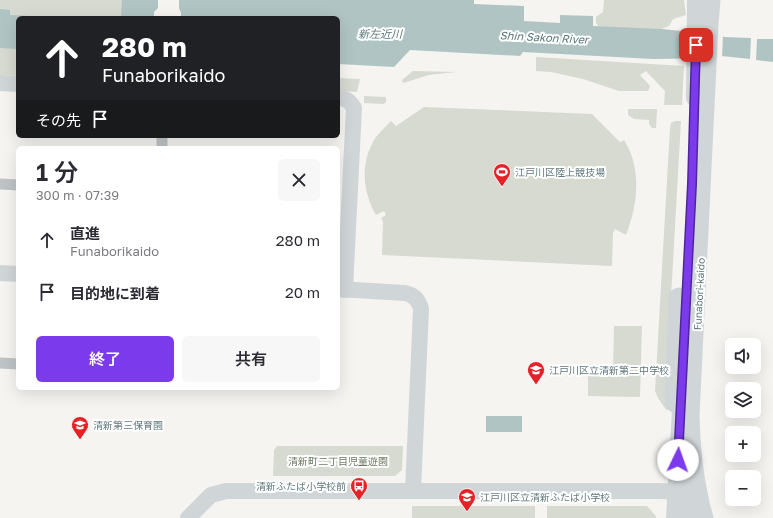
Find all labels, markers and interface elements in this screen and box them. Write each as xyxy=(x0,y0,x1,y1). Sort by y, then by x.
water label: 新左近川 xyxy=(358,27,403,40)
water label: Shin Sakon River xyxy=(499,28,590,46)
pin xyxy=(679,28,713,62)
text: 280 m xyxy=(102,30,187,63)
icon: ahead xyxy=(36,32,88,84)
icon: arrive xyxy=(685,34,707,56)
text: Funaborikaido xyxy=(102,64,225,86)
icon: arrive xyxy=(89,108,111,130)
text: その先 xyxy=(36,111,81,129)
text: 1 分 xyxy=(36,157,78,186)
button: close xyxy=(278,159,320,201)
sports icon: 江戸川区陸上競技場 xyxy=(492,162,512,187)
place label: 江戸川区陸上競技場 xyxy=(515,166,605,178)
text: 300 m · 07:39 xyxy=(36,187,119,203)
text: 直進 xyxy=(70,224,100,242)
icon: ahead xyxy=(36,229,58,251)
text: 280 m xyxy=(276,231,320,249)
text: Funaborikaido xyxy=(70,243,159,259)
street label: Funabori-kaido xyxy=(691,258,707,330)
icon: arrive xyxy=(36,281,58,303)
text: 20 m xyxy=(285,283,320,301)
text: 目的地に到着 xyxy=(70,284,160,302)
button: 終了 xyxy=(36,336,174,382)
button: 共有 xyxy=(182,336,320,382)
map controls xyxy=(725,338,761,506)
button: sound xyxy=(725,338,761,374)
school or university icon: 江戸川区立清新第二中学校 xyxy=(526,360,546,385)
place label: 江戸川区立清新第二中学校 xyxy=(549,364,669,376)
button: layers xyxy=(725,382,761,418)
school or university icon: 清新第三保育園 xyxy=(70,415,90,440)
place label: 清新第三保育園 xyxy=(93,419,163,431)
button: + xyxy=(725,426,761,462)
position arrow xyxy=(657,439,699,481)
park label: 清新町二丁目児童遊園 xyxy=(288,455,388,467)
button: − xyxy=(725,470,761,506)
bus stop icon: 清新ふたば小学校前 xyxy=(349,476,369,501)
place label: 清新ふたば小学校前 xyxy=(256,480,346,492)
school or university icon: 江戸川区立清新ふたば小学校 xyxy=(457,487,477,512)
place label: 江戸川区立清新ふたば小学校 xyxy=(480,491,610,503)

